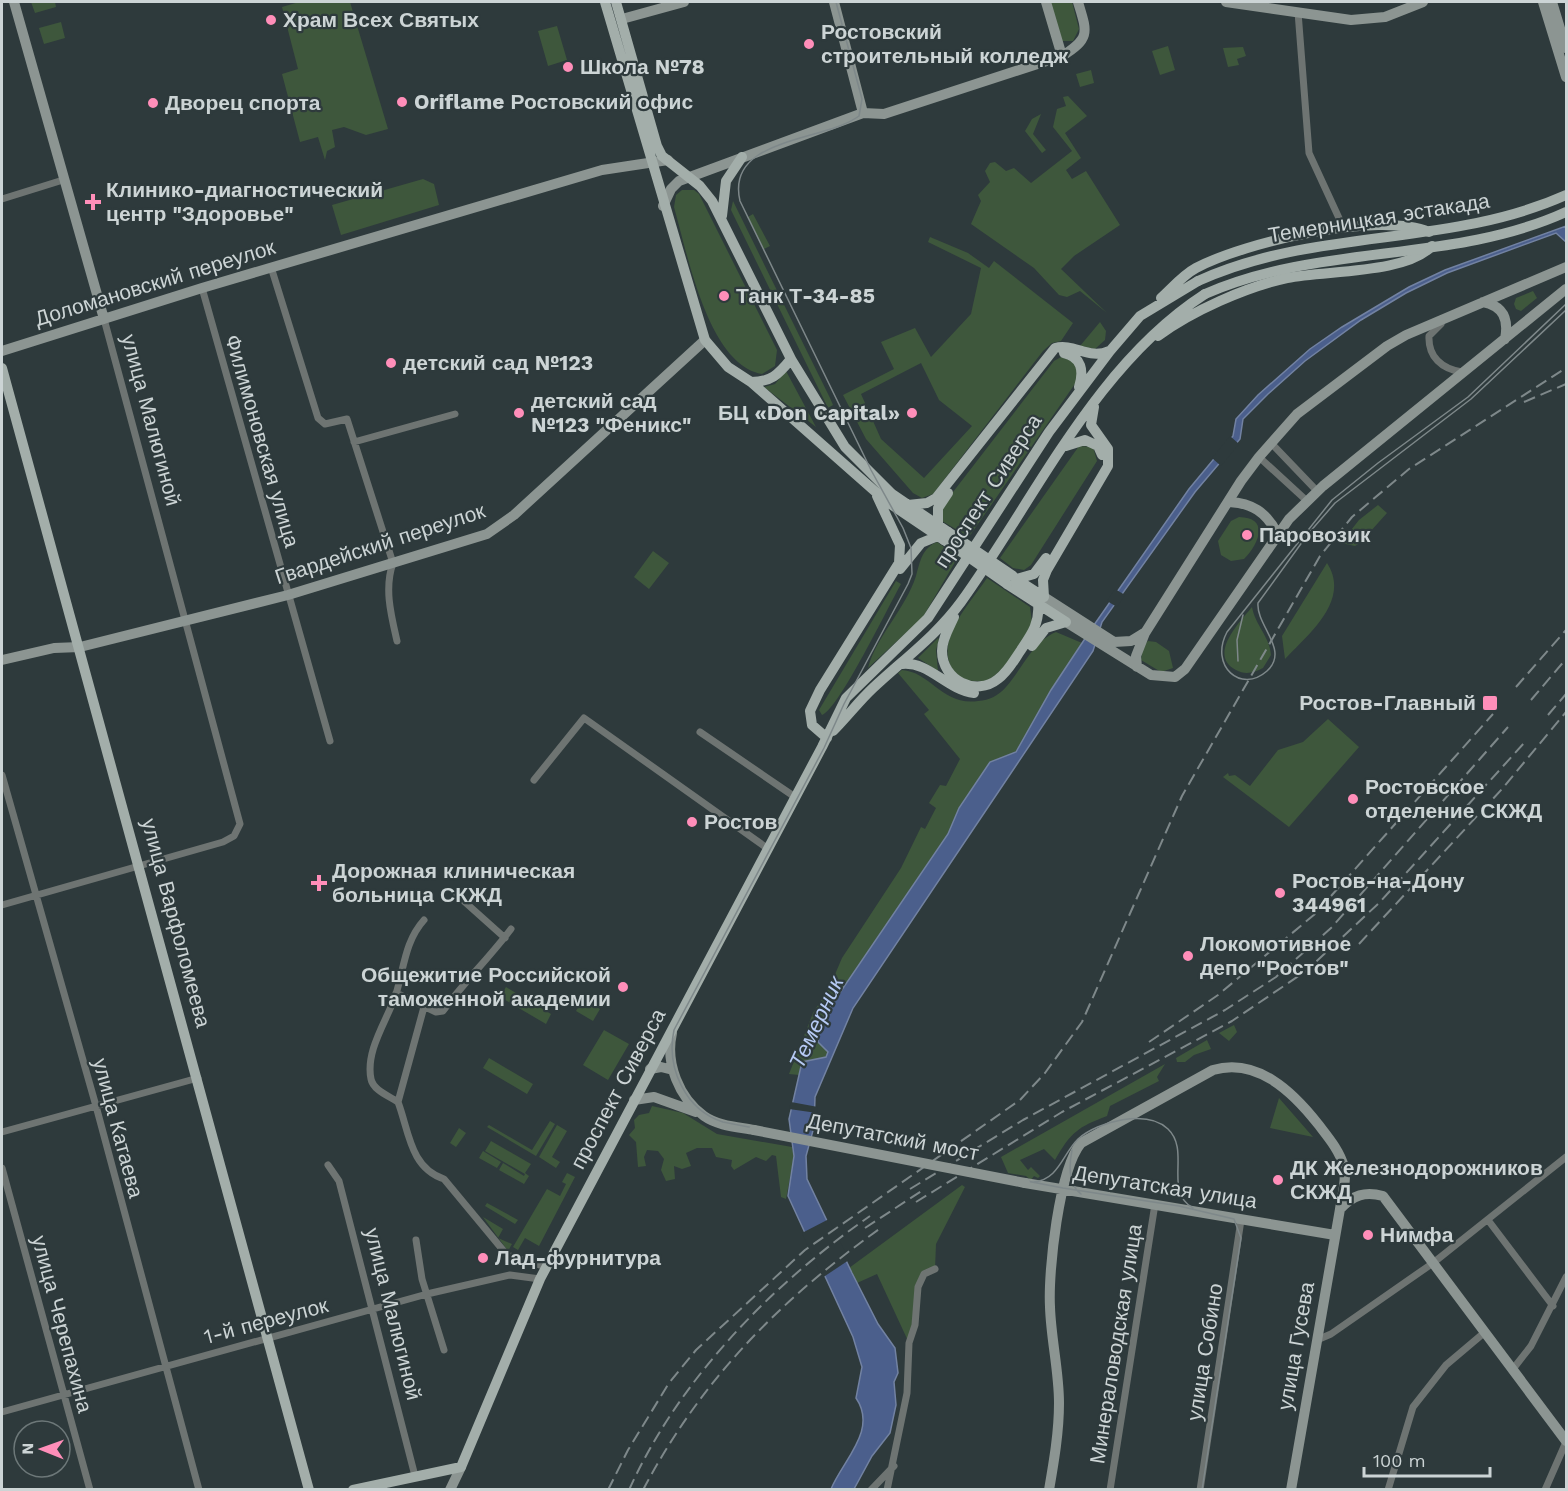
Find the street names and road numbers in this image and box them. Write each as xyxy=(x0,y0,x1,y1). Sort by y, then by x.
street label: Темерницкая эстакада xyxy=(1266,188,1492,247)
street label: Доломановский переулок xyxy=(32,234,279,331)
street label: улица Малюгиной xyxy=(117,331,186,508)
street label: Филимоновская улица xyxy=(220,332,305,550)
street label: проспект Сиверса xyxy=(929,409,1047,572)
street label: Гвардейский переулок xyxy=(272,497,489,589)
street label: улица Варфоломеева xyxy=(137,816,217,1030)
street label: проспект Сиверса xyxy=(565,1004,670,1173)
street label: улица Катаева xyxy=(88,1055,149,1201)
street label: Депутатский мост xyxy=(805,1108,981,1165)
street label: Депутатская улица xyxy=(1071,1160,1259,1213)
street label: Минераловодская улица xyxy=(1084,1222,1147,1466)
street label: улица Малюгиной xyxy=(360,1225,427,1403)
street label: улица Черепахина xyxy=(27,1233,98,1416)
street label: улица Гусева xyxy=(1272,1279,1319,1412)
street label: улица Собино xyxy=(1181,1281,1228,1422)
street label: 1-й переулок xyxy=(201,1292,331,1349)

